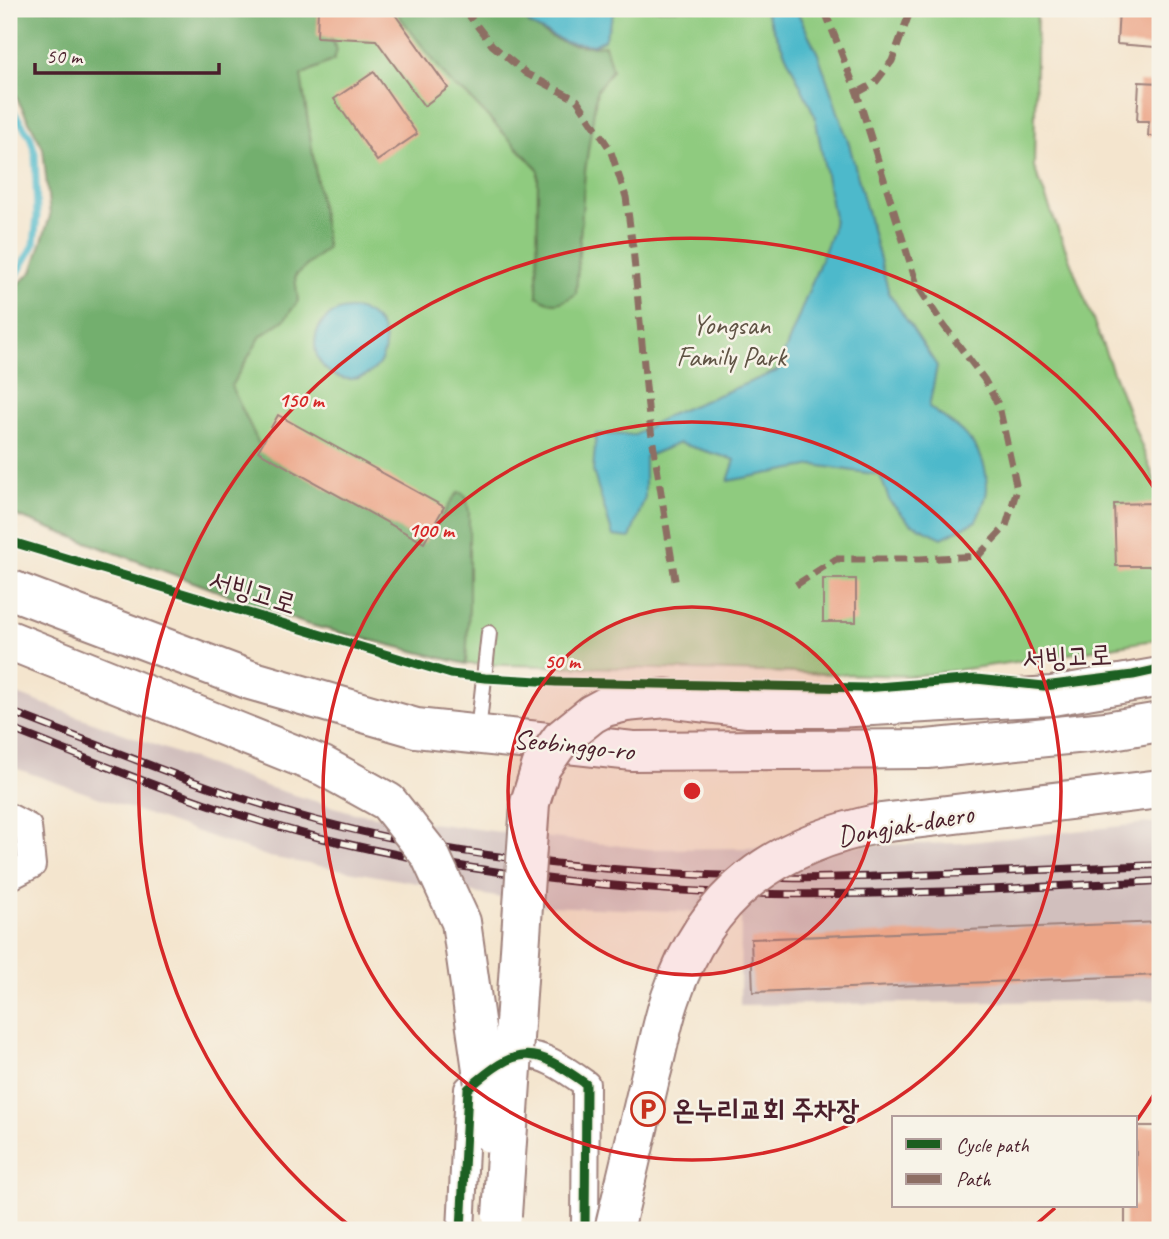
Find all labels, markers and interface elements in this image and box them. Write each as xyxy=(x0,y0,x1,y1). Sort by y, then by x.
scale bar xyxy=(35,32,219,76)
text: 50 m xyxy=(46,43,84,69)
park label: Yongsan Family Park xyxy=(676,307,788,374)
text: 150 m xyxy=(278,387,326,413)
text: 100 m xyxy=(408,517,456,543)
street label: 서빙고로 xyxy=(205,562,301,621)
street label: 서빙고로 xyxy=(1021,637,1113,676)
text: 50 m xyxy=(544,648,582,674)
street label: Seobinggo-ro xyxy=(512,721,638,768)
centre of rings xyxy=(680,779,704,803)
street label: Dongjak-daero xyxy=(834,795,978,854)
parking icon: 온누리교회 주차장 xyxy=(629,1090,667,1128)
place label: 온누리교회 주차장 xyxy=(672,1092,859,1127)
legend xyxy=(892,1116,1138,1208)
text: Cycle path xyxy=(956,1132,1029,1158)
text: Path xyxy=(956,1166,992,1192)

